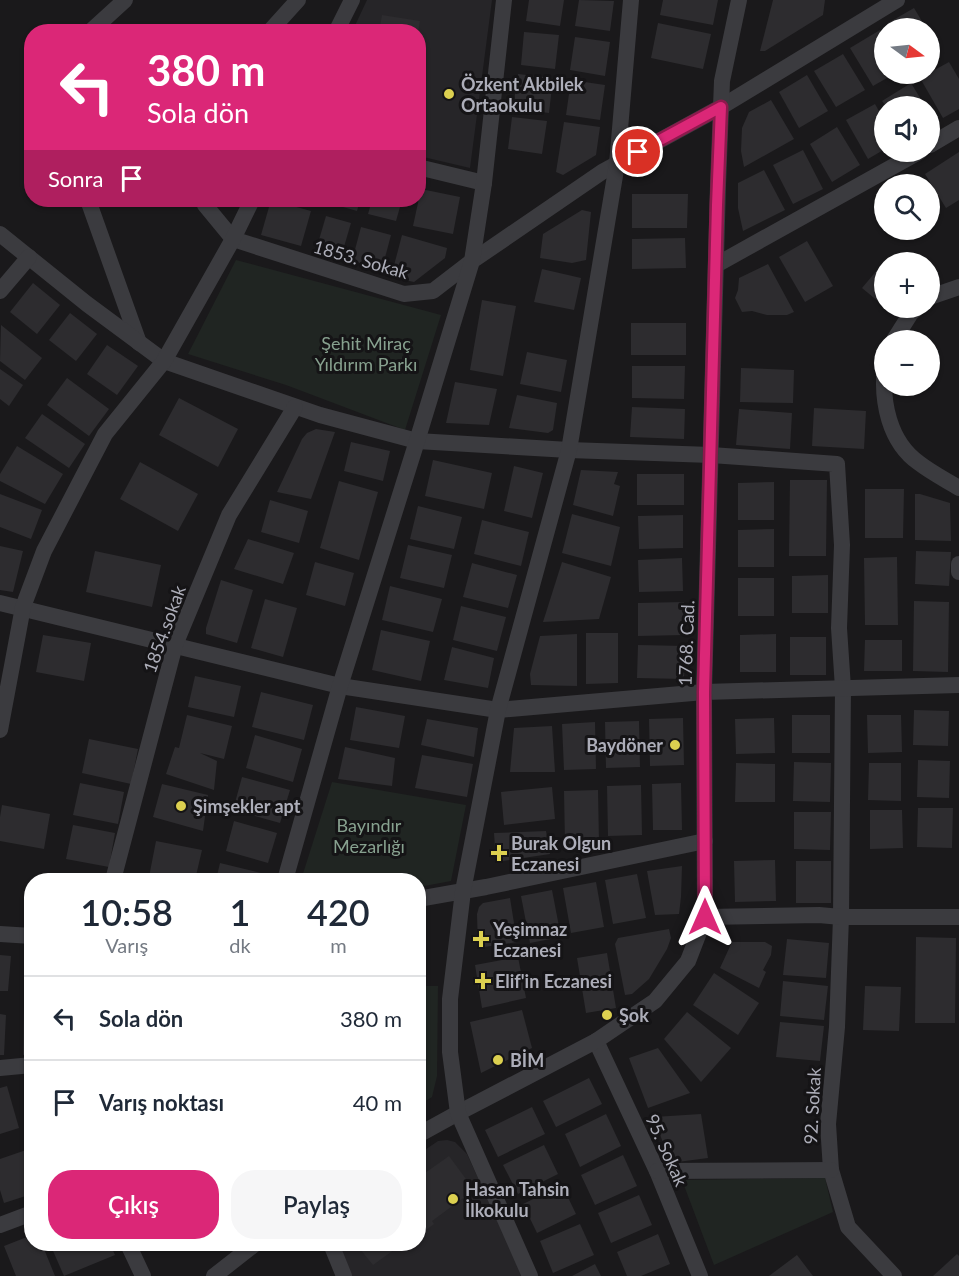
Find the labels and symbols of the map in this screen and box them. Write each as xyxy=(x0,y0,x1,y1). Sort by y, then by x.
north arrow xyxy=(874,18,940,84)
place label: Özkent Akbilek Ortaokulu xyxy=(461,73,584,116)
marker: Özkent Akbilek Ortaokulu xyxy=(442,87,456,101)
pin xyxy=(612,126,663,177)
street label: 1853. Sokak xyxy=(311,235,412,283)
park label: Şehit Miraç Yıldırım Parkı xyxy=(315,332,417,375)
street label: 1854.sokak xyxy=(138,582,190,676)
street label: 1768. Cad. xyxy=(674,600,698,686)
place label: Baydöner xyxy=(586,734,663,756)
marker: Baydöner xyxy=(668,738,682,752)
place label: Şimşekler apt xyxy=(193,795,301,817)
marker: Şimşekler apt xyxy=(174,799,188,813)
park label: Bayındır Mezarlığı xyxy=(333,814,405,857)
place label: Burak Olgun Eczanesi xyxy=(511,832,611,875)
marker: Burak Olgun Eczanesi xyxy=(492,846,506,860)
position arrow xyxy=(673,885,737,949)
place label: Yeşimnaz Eczanesi xyxy=(492,918,567,961)
marker: Yeşimnaz Eczanesi xyxy=(474,932,488,946)
place label: Elif'in Eczanesi xyxy=(495,970,612,992)
marker: Elif'in Eczanesi xyxy=(476,974,490,988)
place label: Şok xyxy=(619,1004,649,1026)
marker: Şok xyxy=(600,1008,614,1022)
place label: BİM xyxy=(510,1049,544,1071)
marker: BİM xyxy=(491,1053,505,1067)
street label: 92. Sokak xyxy=(799,1066,825,1145)
street label: 95. Sokak xyxy=(641,1110,693,1190)
place label: Hasan Tahsin İlkokulu xyxy=(465,1178,570,1221)
marker: Hasan Tahsin İlkokulu xyxy=(446,1192,460,1206)

